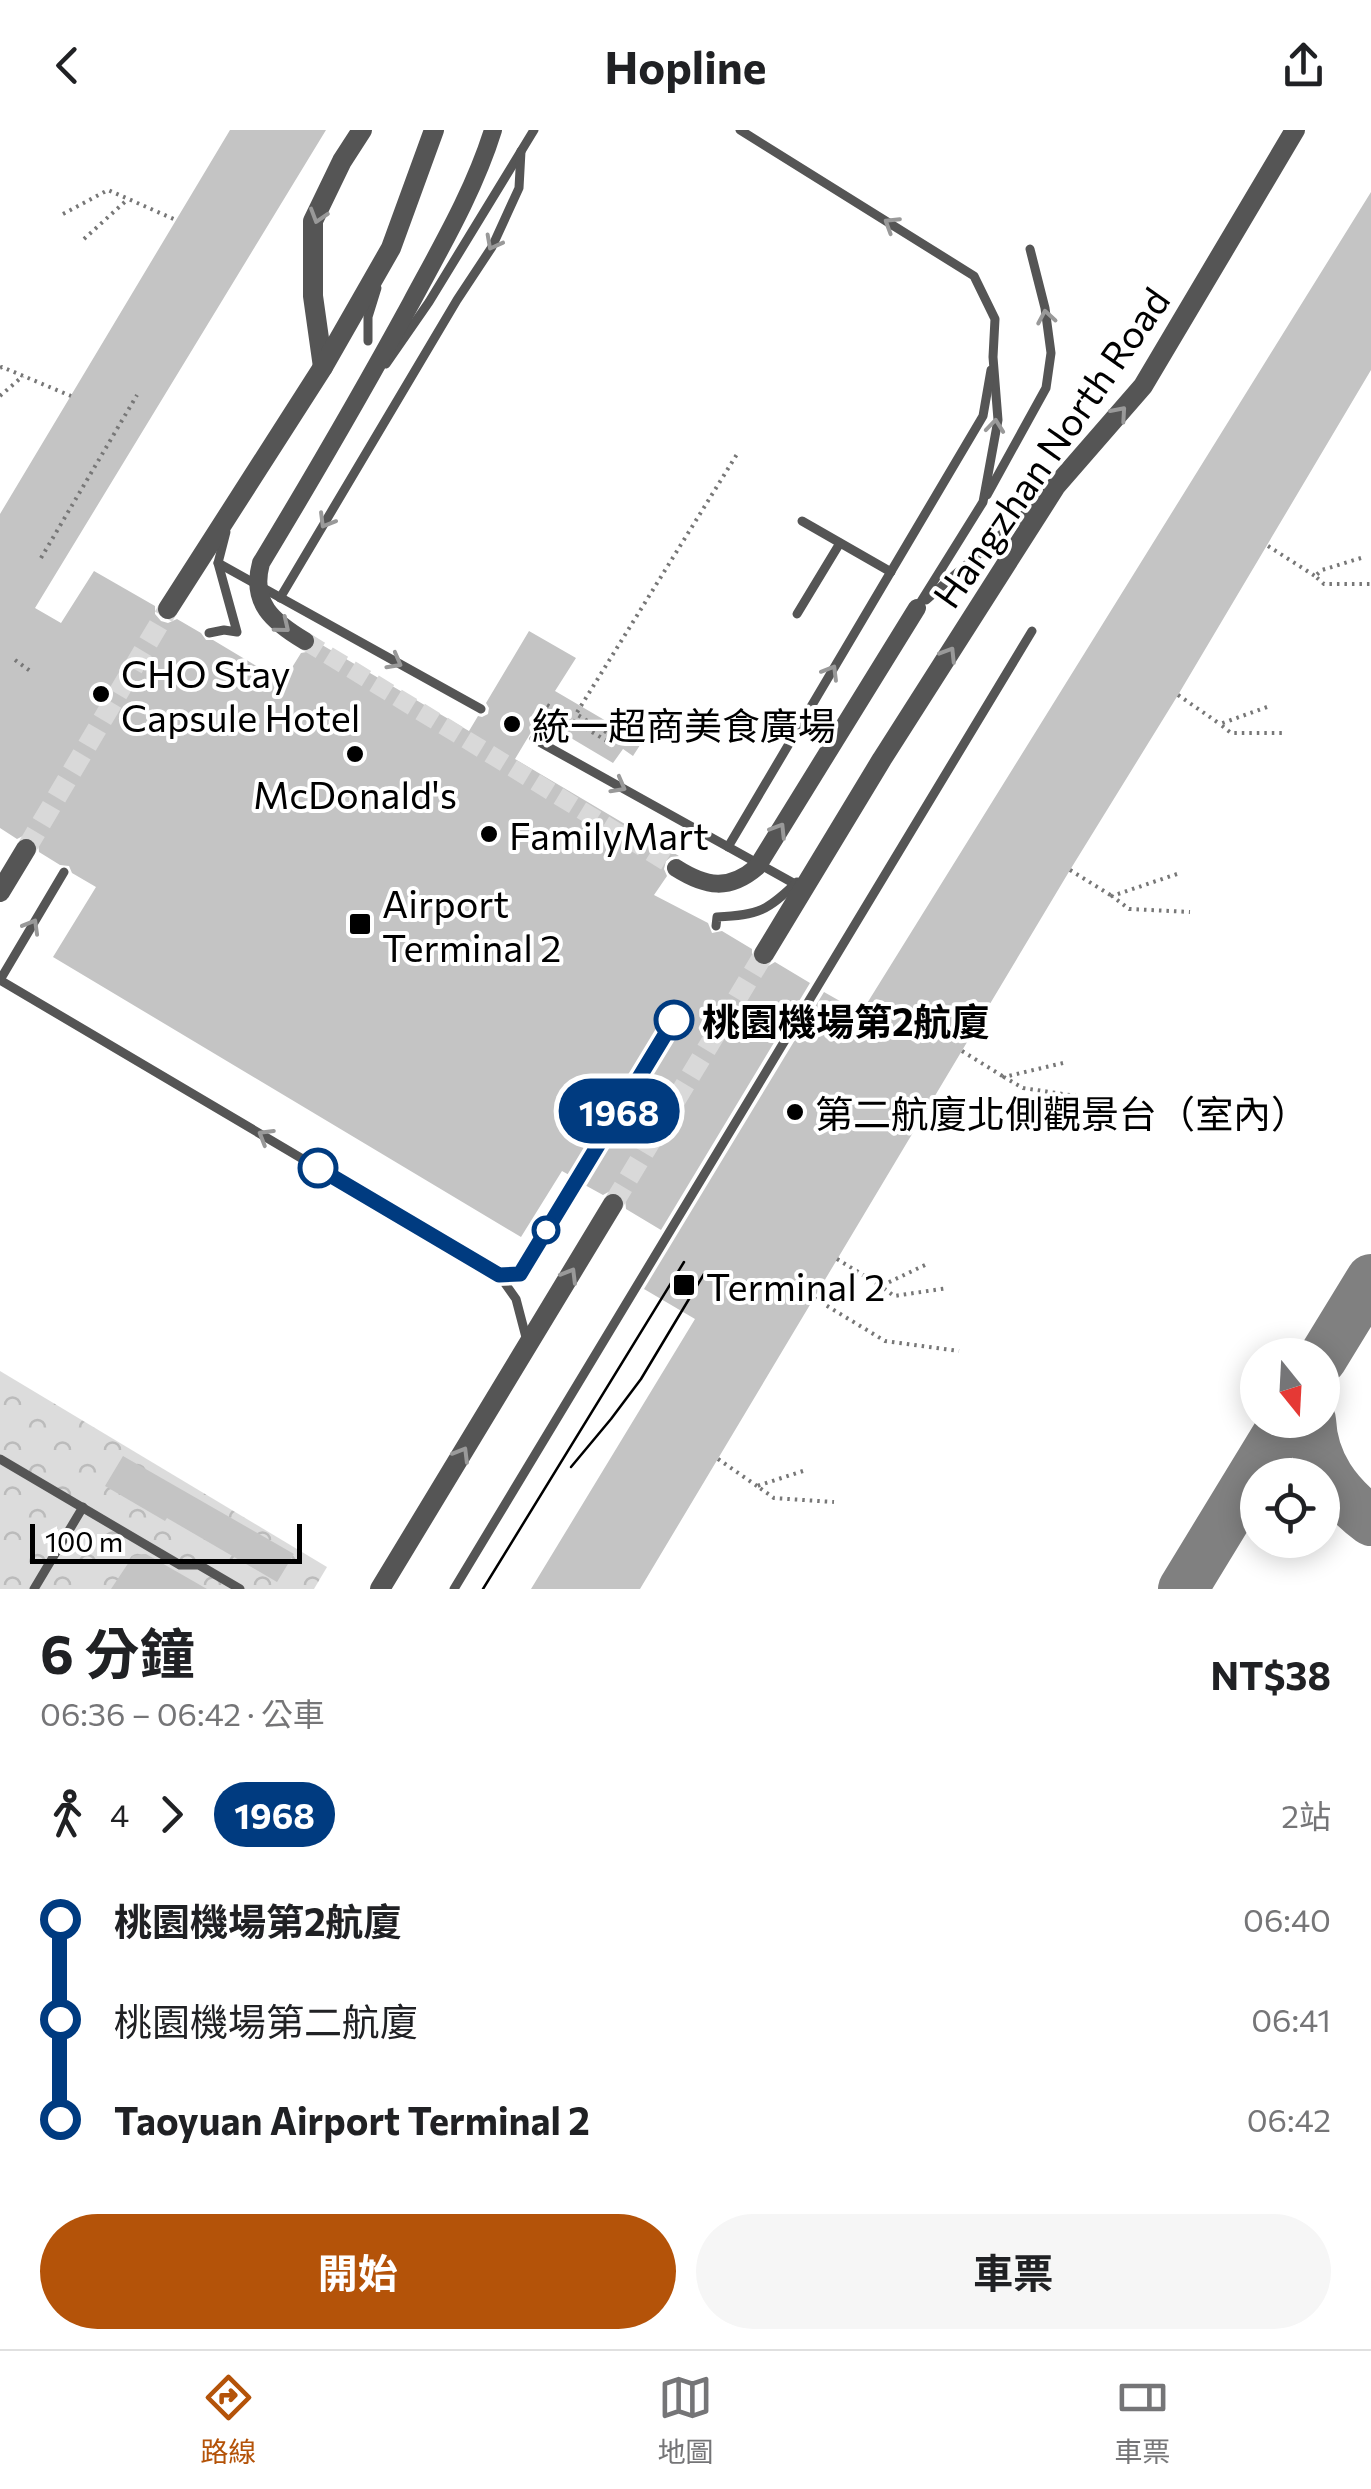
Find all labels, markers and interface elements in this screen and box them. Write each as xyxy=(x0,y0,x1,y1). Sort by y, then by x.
icon: back xyxy=(40,38,95,93)
text: Hopline xyxy=(605,38,766,93)
icon: share xyxy=(1276,38,1331,93)
one-way arrow xyxy=(309,207,330,224)
one-way arrow xyxy=(884,217,902,236)
one-way arrow xyxy=(486,232,505,250)
street label: Hangzhan North Road xyxy=(922,278,1178,616)
one-way arrow xyxy=(1036,308,1057,325)
one-way arrow xyxy=(1108,406,1126,424)
one-way arrow xyxy=(984,418,1006,434)
one-way arrow xyxy=(319,510,338,528)
one-way arrow xyxy=(272,614,290,631)
one-way arrow xyxy=(937,647,956,665)
place label: CHO Stay Capsule Hotel xyxy=(121,649,360,740)
one-way arrow xyxy=(384,649,402,669)
one-way arrow xyxy=(819,665,838,683)
marker: CHO Stay Capsule Hotel xyxy=(90,683,112,705)
place label: 統一超商美食廣場 xyxy=(532,701,836,748)
marker: 統一超商美食廣場 xyxy=(501,713,523,735)
marker: McDonald's xyxy=(344,743,366,765)
place label: McDonald's xyxy=(253,770,457,817)
one-way arrow xyxy=(609,774,627,794)
place label: FamilyMart xyxy=(509,811,709,858)
marker: FamilyMart xyxy=(478,823,500,845)
one-way arrow xyxy=(767,823,786,841)
place label: Airport Terminal 2 xyxy=(382,879,561,970)
marker: Airport Terminal 2 xyxy=(347,911,373,937)
one-way arrow xyxy=(20,919,39,937)
place label: 桃園機場第2航廈 xyxy=(702,997,990,1044)
marker: 桃園機場第2航廈 xyxy=(655,1001,693,1039)
line badge: 1968 xyxy=(549,1078,689,1144)
place label: 第二航廈北側觀景台（室內） xyxy=(815,1089,1309,1136)
text: 1968 xyxy=(579,1090,659,1133)
marker: 第二航廈北側觀景台（室內） xyxy=(784,1101,806,1123)
one-way arrow xyxy=(258,1129,276,1149)
unlabelled marker xyxy=(299,1149,337,1187)
unlabelled marker xyxy=(533,1217,559,1243)
place label: Terminal 2 xyxy=(706,1262,885,1309)
one-way arrow xyxy=(558,1268,577,1286)
marker: Terminal 2 xyxy=(671,1272,697,1298)
north arrow xyxy=(1240,1338,1340,1438)
map controls xyxy=(1240,1338,1340,1558)
one-way arrow xyxy=(450,1447,469,1465)
button: locate xyxy=(1240,1458,1340,1558)
scale bar xyxy=(30,1519,302,1564)
text: 100 m xyxy=(45,1524,123,1558)
text: 6 分鐘 xyxy=(40,1618,194,1685)
text: NT$38 xyxy=(1211,1651,1331,1698)
text: 06:36 – 06:42 · 公車 xyxy=(40,1693,325,1733)
icon: walk xyxy=(40,1787,95,1842)
icon: forward xyxy=(144,1787,199,1842)
text: 1968 xyxy=(234,1793,315,1836)
text: 4 xyxy=(110,1794,129,1834)
text: 2站 xyxy=(1281,1795,1331,1835)
text: 桃園機場第2航廈 xyxy=(114,1897,402,1944)
text: 06:40 xyxy=(1243,1899,1331,1939)
text: 桃園機場第二航廈 xyxy=(114,1997,418,2044)
text: 06:41 xyxy=(1251,1999,1331,2039)
text: Taoyuan Airport Terminal 2 xyxy=(114,2096,590,2143)
text: 06:42 xyxy=(1247,2099,1331,2139)
button: 開始 xyxy=(40,2214,676,2329)
button: 車票 xyxy=(696,2214,1331,2329)
tab: 路線 xyxy=(200,2370,257,2470)
tab: 地圖 xyxy=(657,2370,714,2470)
tab: 車票 xyxy=(1114,2370,1171,2470)

